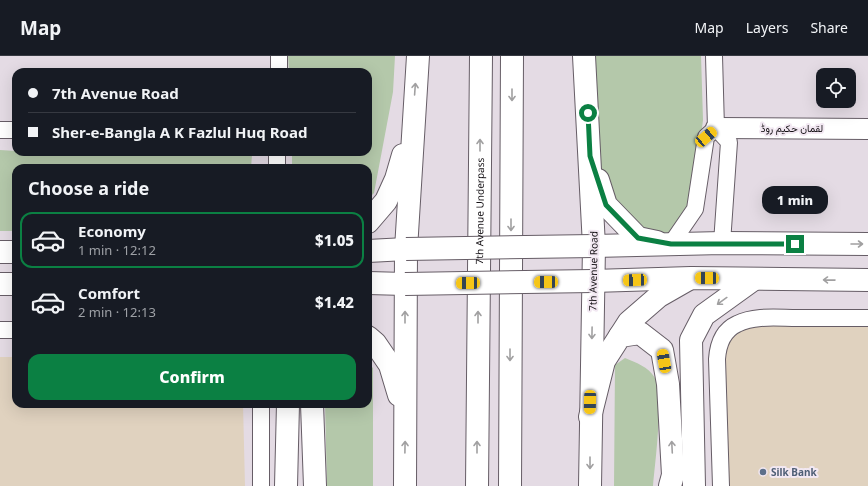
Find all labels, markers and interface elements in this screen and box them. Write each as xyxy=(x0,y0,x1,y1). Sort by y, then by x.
text: Map xyxy=(20,15,61,41)
text: Map xyxy=(695,18,724,37)
text: Layers xyxy=(746,18,788,37)
text: Share xyxy=(810,18,848,37)
map controls xyxy=(816,68,856,108)
button: locate xyxy=(816,68,856,108)
text: 7th Avenue Road xyxy=(52,83,179,103)
one-way arrow xyxy=(412,83,419,96)
one-way arrow xyxy=(508,88,516,101)
route start xyxy=(579,104,597,122)
street label: لقمان حکیم روڈ xyxy=(761,121,823,135)
text: Sher-e-Bangla A K Fazlul Huq Road xyxy=(52,122,307,142)
car xyxy=(693,125,719,149)
one-way arrow xyxy=(476,139,484,152)
street label: 7th Avenue Underpass xyxy=(472,157,487,264)
text: Choose a ride xyxy=(28,176,149,200)
callout: 1 min xyxy=(762,186,828,214)
text: 1 min xyxy=(777,191,813,209)
one-way arrow xyxy=(507,218,515,231)
text: Economy xyxy=(78,221,146,241)
icon: car xyxy=(30,222,66,258)
text: $1.05 xyxy=(315,230,354,250)
street label: 7th Avenue Road xyxy=(585,231,601,311)
route end xyxy=(786,235,804,253)
one-way arrow xyxy=(850,240,863,248)
text: 1 min · 12:12 xyxy=(78,241,156,259)
car xyxy=(695,272,719,284)
car xyxy=(623,274,647,286)
car xyxy=(534,276,558,288)
one-way arrow xyxy=(823,276,836,284)
car xyxy=(456,277,480,289)
text: Comfort xyxy=(78,283,140,303)
icon: car xyxy=(30,284,66,320)
text: $1.42 xyxy=(315,292,354,312)
one-way arrow xyxy=(717,297,728,306)
text: 2 min · 12:13 xyxy=(78,303,156,321)
one-way arrow xyxy=(401,311,409,324)
one-way arrow xyxy=(474,311,482,324)
one-way arrow xyxy=(588,326,596,339)
one-way arrow xyxy=(506,348,514,361)
car xyxy=(656,348,672,374)
button: Confirm xyxy=(28,354,356,400)
car xyxy=(584,390,596,414)
one-way arrow xyxy=(401,441,409,454)
one-way arrow xyxy=(473,441,481,454)
one-way arrow xyxy=(668,441,675,454)
one-way arrow xyxy=(586,456,594,469)
place label: Silk Bank xyxy=(771,465,817,479)
marker: Silk Bank xyxy=(758,467,768,477)

